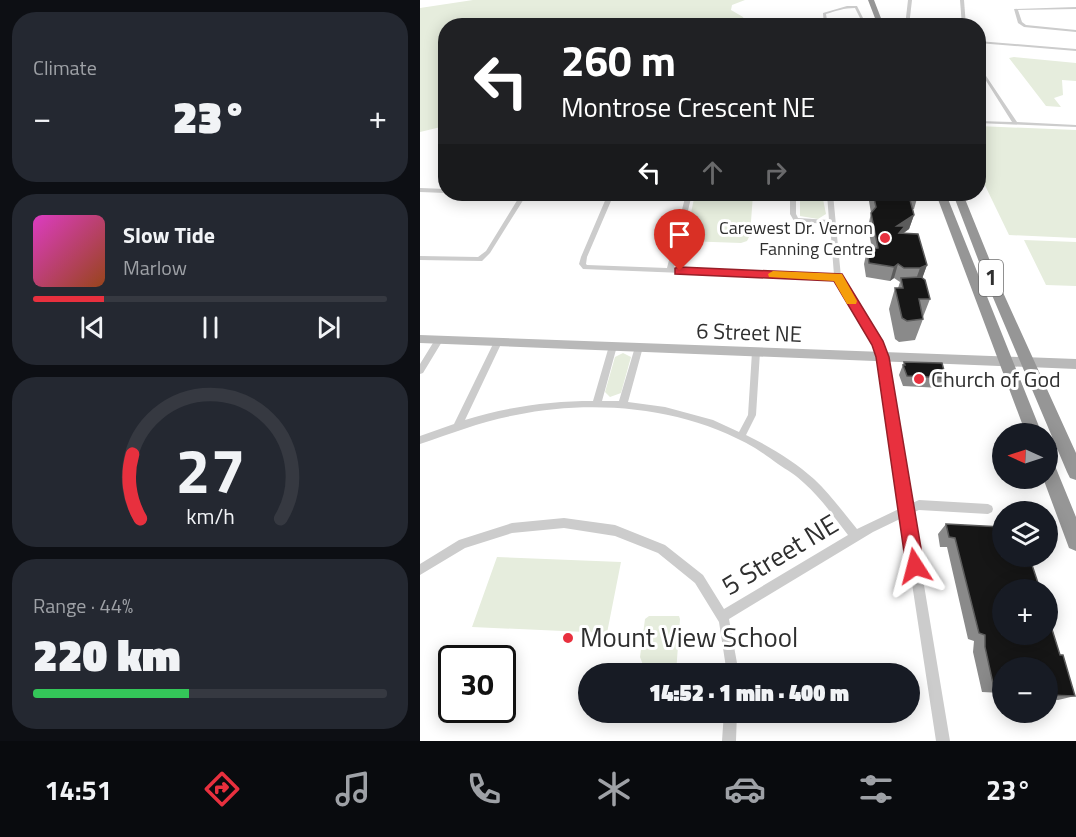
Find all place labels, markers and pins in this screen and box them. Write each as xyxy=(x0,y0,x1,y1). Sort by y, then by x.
pin xyxy=(654,209,705,271)
place label: Carewest Dr. Vernon Fanning Centre xyxy=(719,214,873,262)
marker: Carewest Dr. Vernon Fanning Centre xyxy=(878,231,892,245)
place label: Church of God xyxy=(931,362,1061,396)
marker: Church of God xyxy=(912,372,926,386)
place label: Mount View School xyxy=(580,616,798,657)
marker: Mount View School xyxy=(561,631,575,645)

